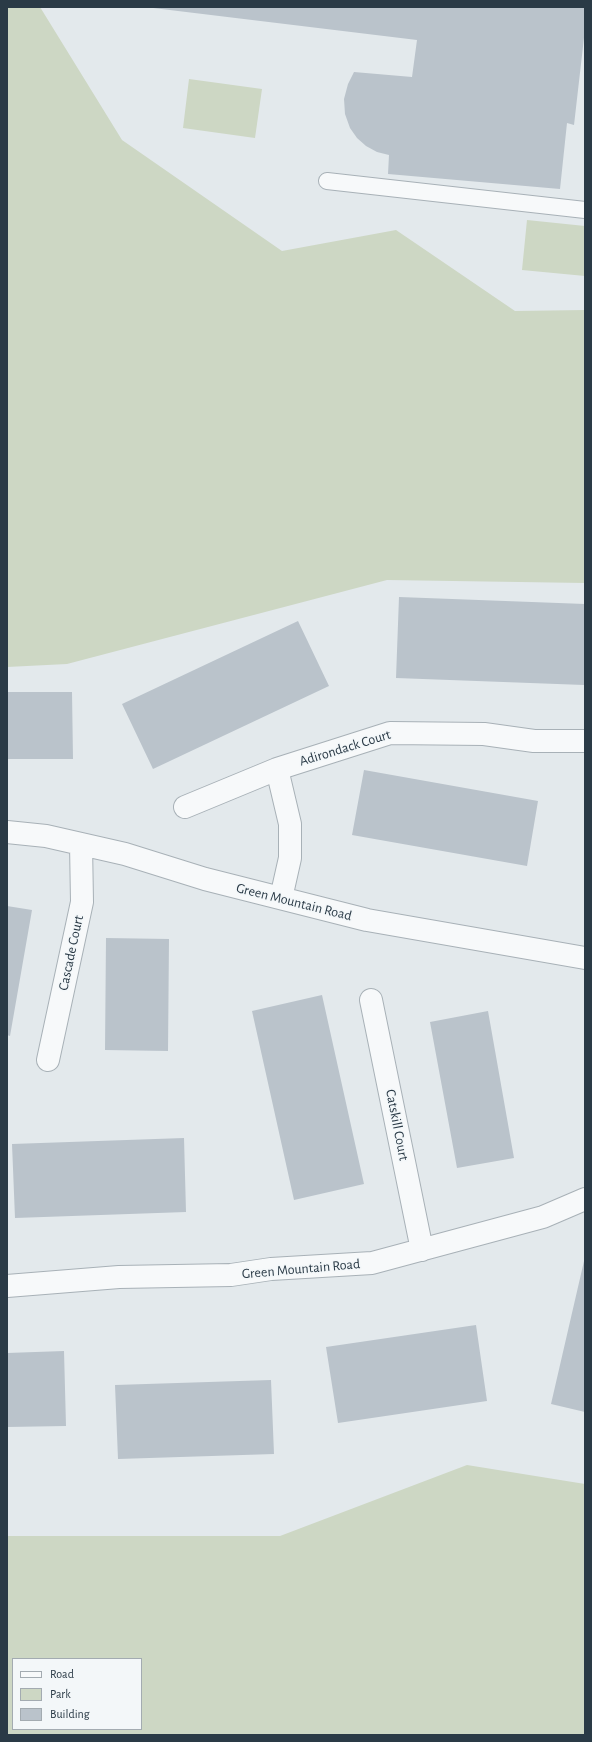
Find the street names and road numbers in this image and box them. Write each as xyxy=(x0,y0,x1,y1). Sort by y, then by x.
street label: Adirondack Court xyxy=(297,726,393,770)
street label: Green Mountain Road xyxy=(234,879,354,925)
street label: Cascade Court xyxy=(55,914,87,992)
street label: Catskill Court xyxy=(382,1088,412,1162)
street label: Green Mountain Road xyxy=(241,1255,361,1283)

